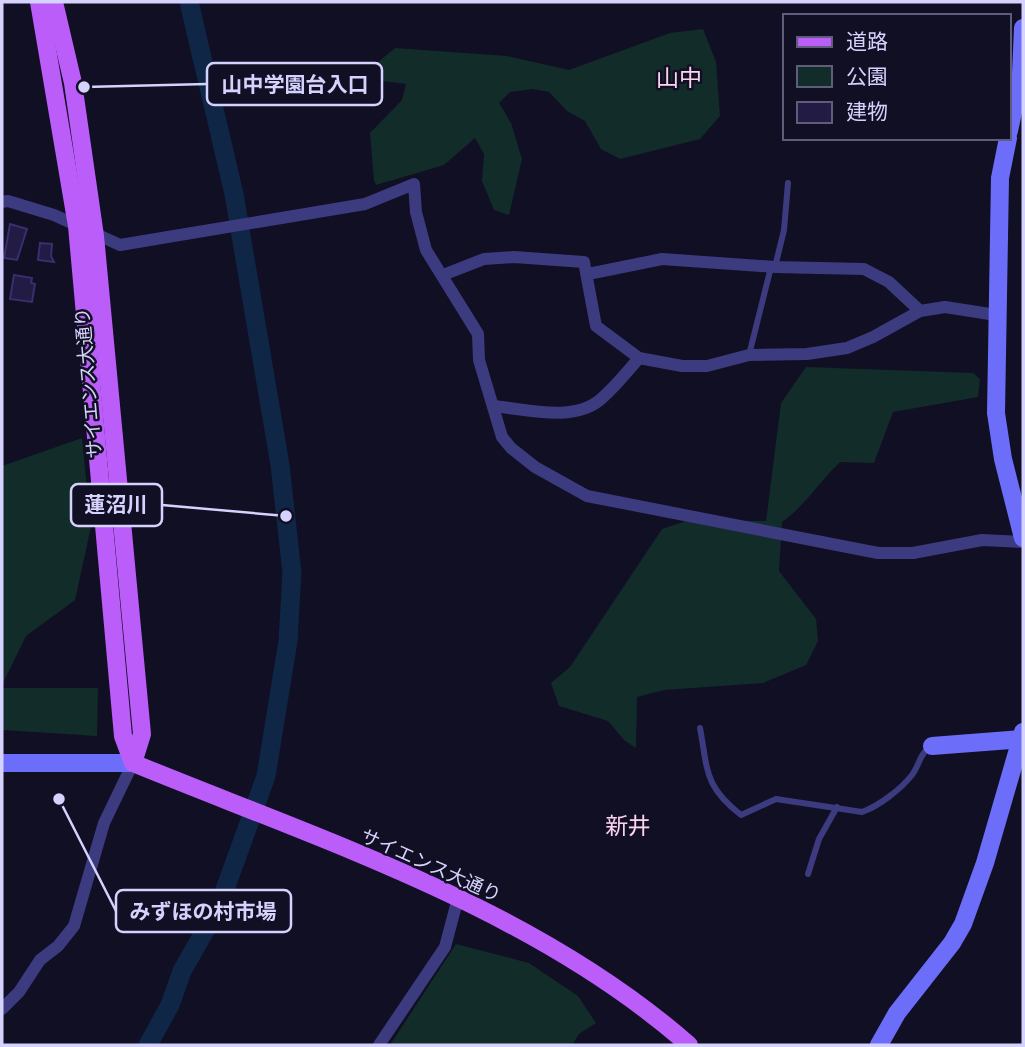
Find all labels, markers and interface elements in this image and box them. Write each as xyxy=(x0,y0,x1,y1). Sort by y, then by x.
legend xyxy=(783,14,1011,140)
text: 道路 xyxy=(846,29,888,53)
callout: 山中学園台入口 xyxy=(207,63,382,105)
text: 公園 xyxy=(846,64,888,88)
district label: 山中 xyxy=(656,65,702,91)
text: 山中学園台入口 xyxy=(222,72,369,96)
text: 建物 xyxy=(846,99,888,123)
street label: サイエンス大通り xyxy=(70,307,106,459)
callout: 蓮沼川 xyxy=(71,484,162,526)
text: 蓮沼川 xyxy=(85,492,148,516)
district label: 新井 xyxy=(605,813,651,839)
street label: サイエンス大通り xyxy=(357,824,505,906)
callout: みずほの村市場 xyxy=(116,890,291,932)
text: みずほの村市場 xyxy=(130,899,277,923)

